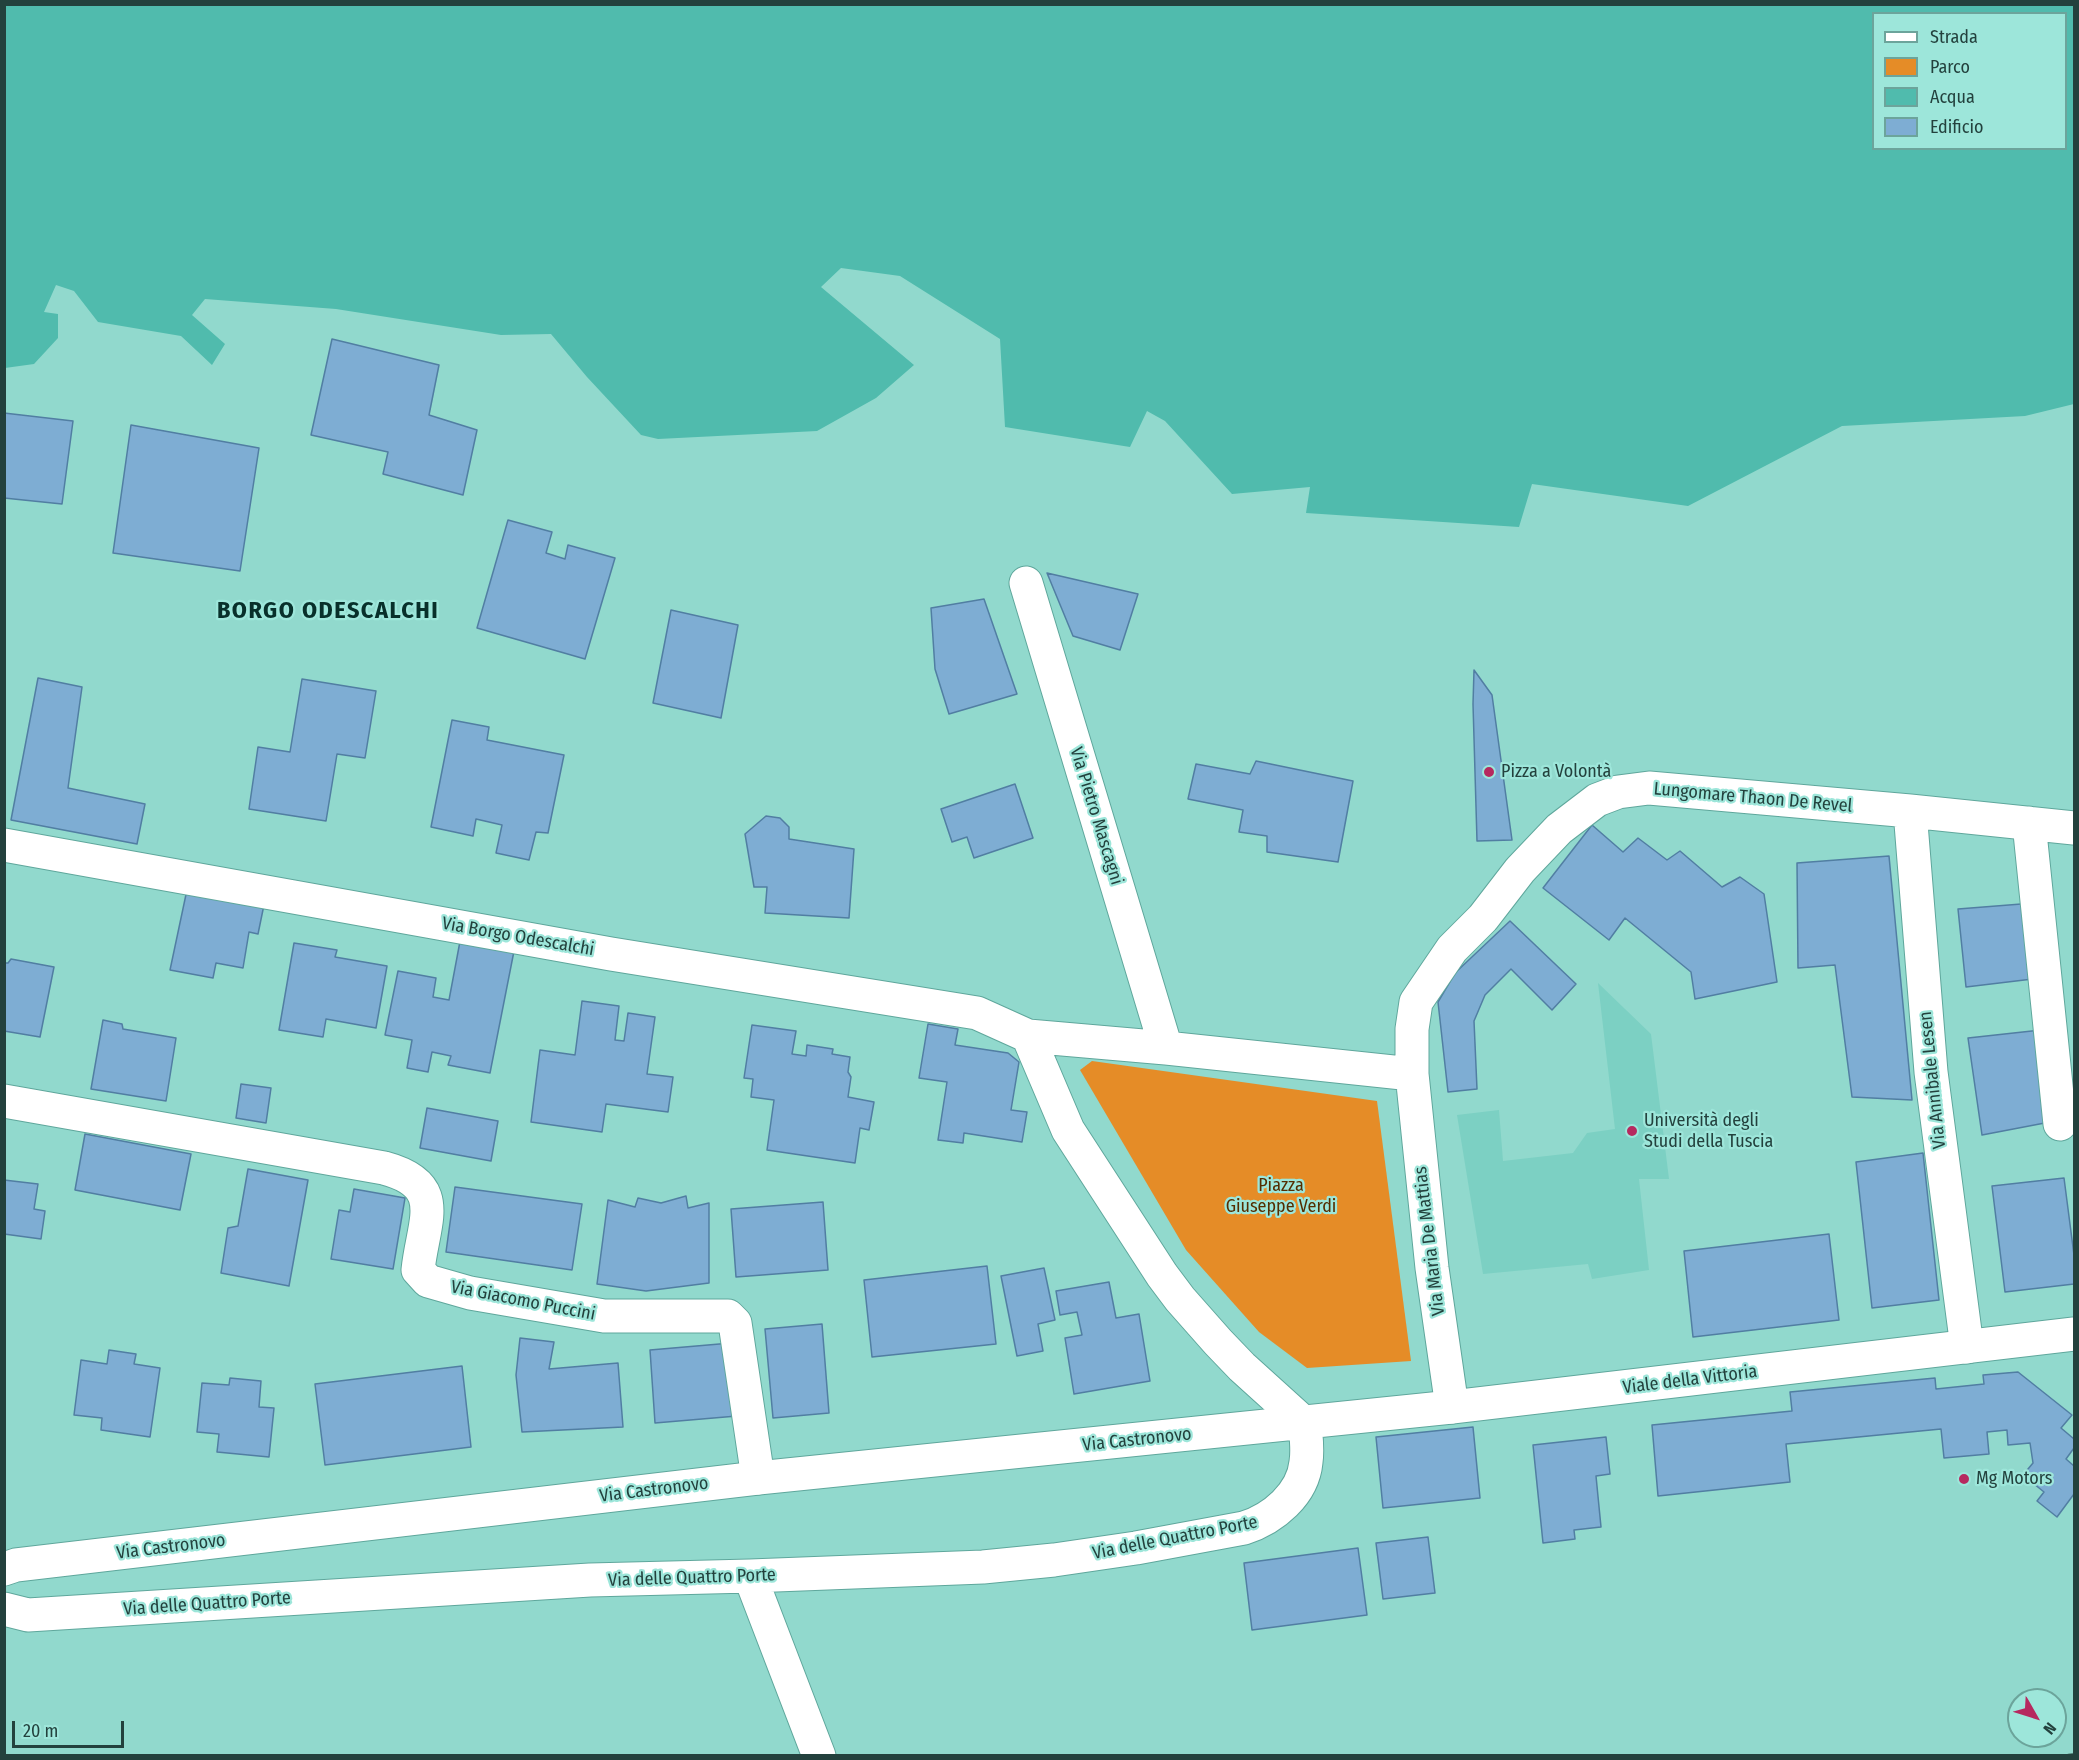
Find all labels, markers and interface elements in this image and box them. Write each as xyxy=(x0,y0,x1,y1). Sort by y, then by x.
legend xyxy=(1872,12,2067,150)
text: Strada xyxy=(1930,26,1978,48)
text: Parco xyxy=(1930,56,1970,78)
text: Acqua xyxy=(1930,86,1975,108)
text: Edificio xyxy=(1930,116,1983,138)
district label: BORGO ODESCALCHI xyxy=(217,597,439,625)
street label: Via Pietro Mascagni xyxy=(1065,745,1127,887)
place label: Pizza a Volontà xyxy=(1501,761,1611,783)
marker: Pizza a Volontà xyxy=(1482,765,1496,779)
street label: Lungomare Thaon De Revel xyxy=(1653,779,1853,817)
street label: Via Borgo Odescalchi xyxy=(440,913,596,961)
street label: Via Annibale Lesen xyxy=(1915,1010,1951,1150)
place label: Università degli Studi della Tuscia xyxy=(1644,1110,1773,1152)
marker: Università degli Studi della Tuscia xyxy=(1625,1124,1639,1138)
street label: Via Maria De Mattias xyxy=(1410,1165,1450,1317)
park label: Piazza Giuseppe Verdi xyxy=(1226,1175,1336,1218)
street label: Via Giacomo Puccini xyxy=(449,1276,597,1326)
street label: Viale della Vittoria xyxy=(1621,1361,1759,1399)
street label: Via Castronovo xyxy=(1081,1424,1193,1456)
place label: Mg Motors xyxy=(1976,1468,2053,1490)
marker: Mg Motors xyxy=(1957,1472,1971,1486)
street label: Via Castronovo xyxy=(598,1473,710,1507)
street label: Via delle Quattro Porte xyxy=(1091,1511,1259,1565)
street label: Via Castronovo xyxy=(115,1530,227,1564)
street label: Via delle Quattro Porte xyxy=(608,1564,776,1592)
street label: Via delle Quattro Porte xyxy=(123,1587,291,1621)
north arrow xyxy=(2007,1688,2067,1748)
scale bar xyxy=(15,1709,128,1747)
text: N xyxy=(2039,1719,2060,1738)
text: 20 m xyxy=(23,1720,58,1742)

